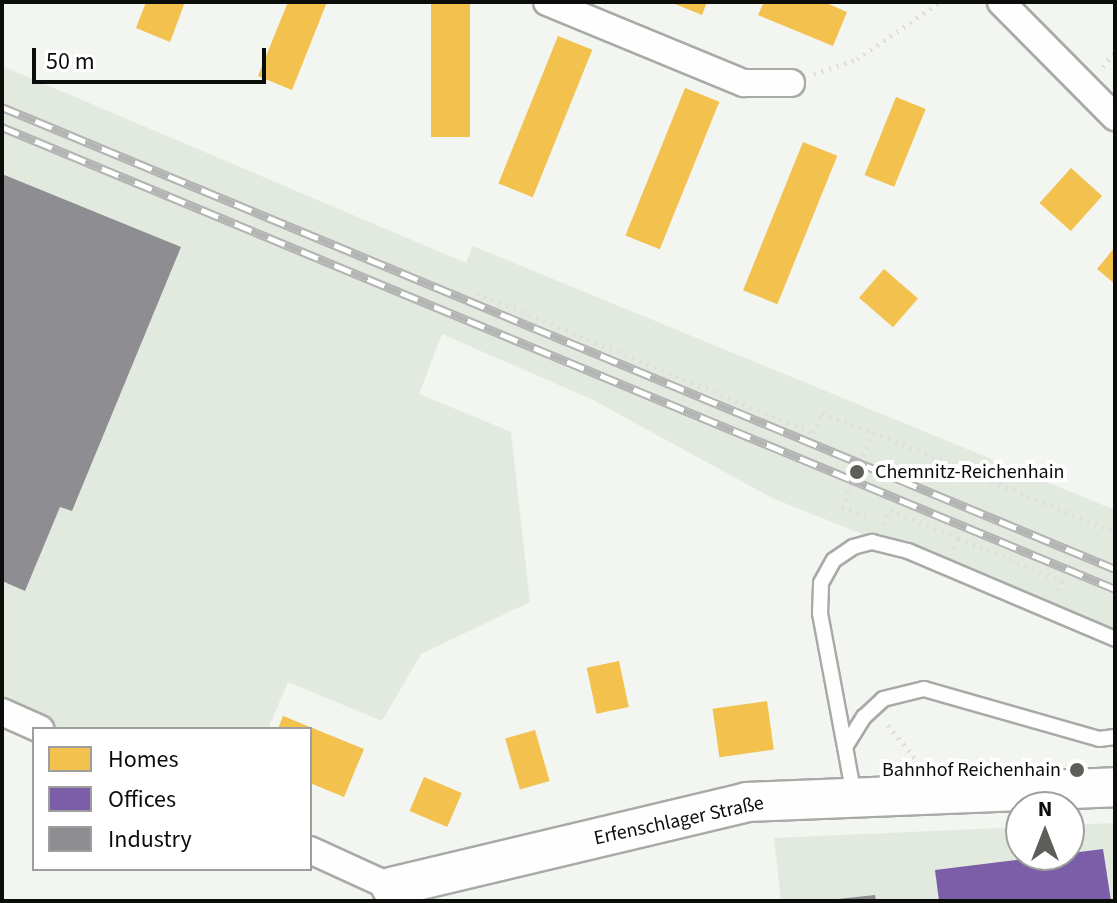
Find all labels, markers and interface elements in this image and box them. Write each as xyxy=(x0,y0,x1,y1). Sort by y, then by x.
scale bar xyxy=(36,32,270,82)
text: 50 m xyxy=(46,44,95,79)
place label: Chemnitz-Reichenhain xyxy=(875,460,1065,484)
marker: Chemnitz-Reichenhain xyxy=(846,461,868,483)
legend xyxy=(32,727,312,871)
text: Homes xyxy=(108,742,179,777)
place label: Bahnhof Reichenhain xyxy=(882,758,1061,782)
marker: Bahnhof Reichenhain xyxy=(1068,761,1086,779)
text: Offices xyxy=(108,782,176,817)
street label: Erfenschlager Straße xyxy=(592,791,766,851)
north arrow xyxy=(1005,791,1085,871)
text: N xyxy=(1038,793,1052,825)
text: Industry xyxy=(108,822,192,857)

